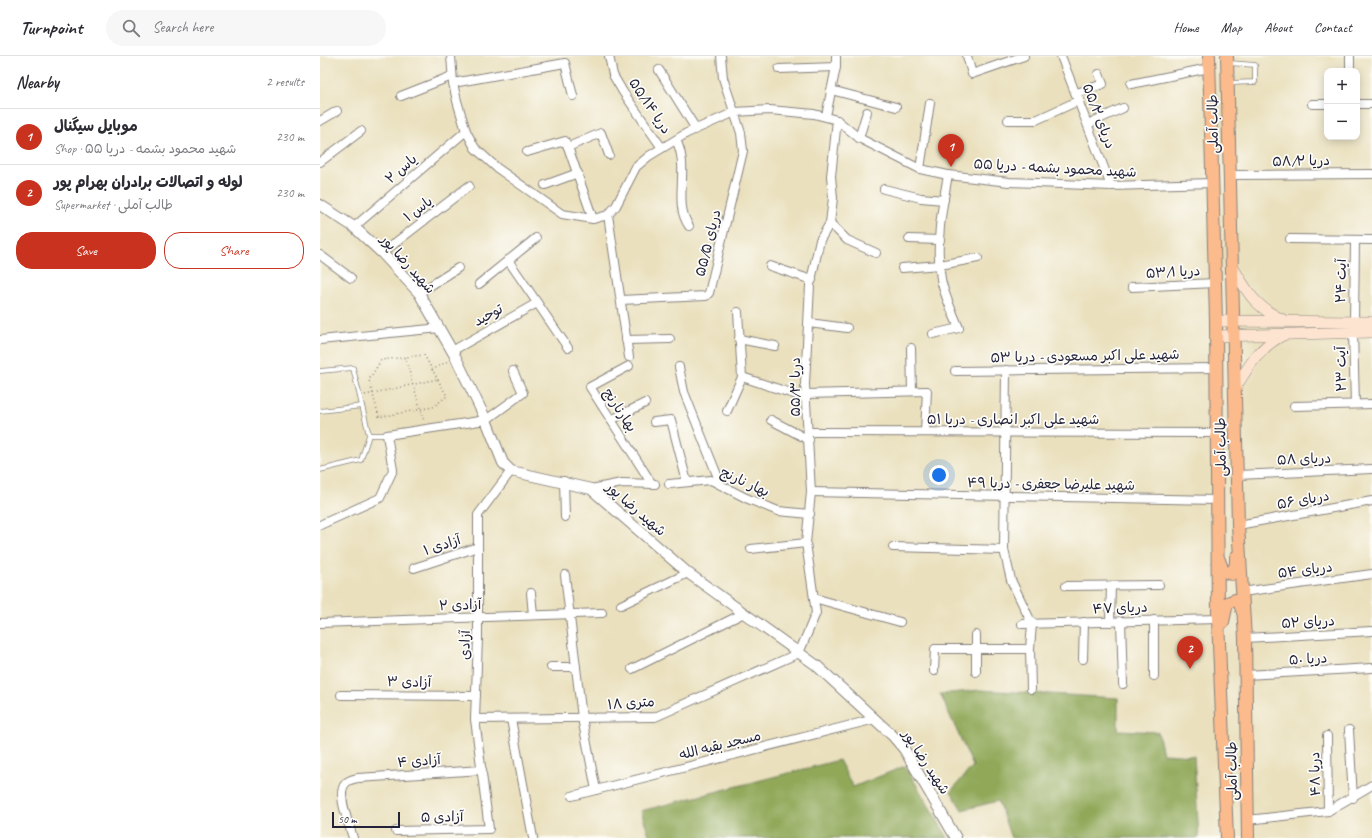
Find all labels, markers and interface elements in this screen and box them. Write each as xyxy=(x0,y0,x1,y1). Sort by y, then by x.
search box xyxy=(106,10,386,46)
text: Turnpoint xyxy=(20,16,82,40)
icon: search xyxy=(120,17,142,39)
text: Search here xyxy=(152,18,214,37)
text: Home xyxy=(1173,19,1199,36)
text: Map xyxy=(1221,19,1242,36)
text: About xyxy=(1264,19,1292,36)
text: Contact xyxy=(1314,19,1352,36)
map controls xyxy=(1324,68,1360,140)
button: + xyxy=(1324,68,1360,104)
text: Nearby xyxy=(16,72,59,93)
text: 2 results xyxy=(266,74,304,90)
street label: دریا ۵۵/۱۴ xyxy=(625,75,675,137)
street label: دریای ۵۵/۲ xyxy=(1079,81,1119,151)
street label: طالب آملی xyxy=(1204,94,1222,154)
button: − xyxy=(1324,104,1360,140)
text: موبایل سیگنال xyxy=(54,117,138,136)
text: 1 xyxy=(26,129,32,145)
text: 230 m xyxy=(276,129,304,145)
pin: 1 xyxy=(938,134,964,167)
text: Shop · شهید محمود بشمه - دریا ۵۵ xyxy=(54,141,236,157)
street label: یاس ۲ xyxy=(382,151,420,187)
street label: دریا ۵۸/۲ xyxy=(1272,152,1330,170)
street label: شهید محمود بشمه - دریا ۵۵ xyxy=(973,155,1137,181)
text: لوله و اتصالات برادران بهرام پور xyxy=(54,173,242,192)
text: 2 xyxy=(26,185,32,201)
text: 230 m xyxy=(276,185,304,201)
street label: یاس ۱ xyxy=(400,193,436,225)
text: Supermarket · طالب آملی xyxy=(54,197,173,213)
street label: دریای ۵۵/۵ xyxy=(691,208,725,278)
street label: شهید رضا پور xyxy=(376,230,439,298)
button: Save xyxy=(16,232,156,269)
button: Share xyxy=(164,232,304,269)
street label: آیت ۲۴ xyxy=(1332,258,1350,303)
street label: دریا ۵۳/۱ xyxy=(1145,262,1201,282)
street label: توحید xyxy=(470,300,506,330)
street label: شهید علی اکبر مسعودی - دریا ۵۳ xyxy=(990,346,1180,367)
street label: آیت ۲۳ xyxy=(1332,346,1350,392)
street label: دریا ۵۵/۳ xyxy=(787,357,804,417)
street label: بهارنارنج xyxy=(599,385,640,436)
street label: شهید علی اکبر انصاری - دریا ۵۱ xyxy=(927,411,1099,428)
street label: طالب آملی xyxy=(1212,417,1230,477)
street label: دریای ۵۸ xyxy=(1277,450,1331,468)
street label: بهار نارنج xyxy=(717,463,772,502)
your location xyxy=(929,465,949,485)
street label: شهید علیرضا جعفری - دریا ۴۹ xyxy=(967,474,1135,494)
street label: شهید رضا پور xyxy=(601,478,669,540)
street label: دریای ۵۶ xyxy=(1275,487,1331,513)
street label: آزادی ۱ xyxy=(421,531,463,559)
street label: دریای ۵۴ xyxy=(1277,558,1333,582)
street label: آزادی ۲ xyxy=(438,596,482,614)
street label: دریای ۴۷ xyxy=(1092,599,1148,617)
street label: دریای ۵۲ xyxy=(1281,612,1335,632)
street label: آزادی xyxy=(456,630,474,660)
pin: 2 xyxy=(1177,636,1203,669)
street label: دریا ۵۰ xyxy=(1288,650,1328,668)
street label: آزادی ۳ xyxy=(387,673,432,691)
street label: ۱۸ متری xyxy=(607,693,655,713)
street label: شهید رضا پور xyxy=(897,726,953,798)
street label: مسجد بقیه الله xyxy=(677,727,763,763)
street label: طالب آملی xyxy=(1223,741,1241,801)
street label: آزادی ۴ xyxy=(397,751,442,771)
street label: دریا ۴۸ xyxy=(1306,752,1324,796)
street label: آزادی ۵ xyxy=(421,808,464,826)
scale bar xyxy=(332,810,400,829)
text: 50 m xyxy=(338,812,357,826)

